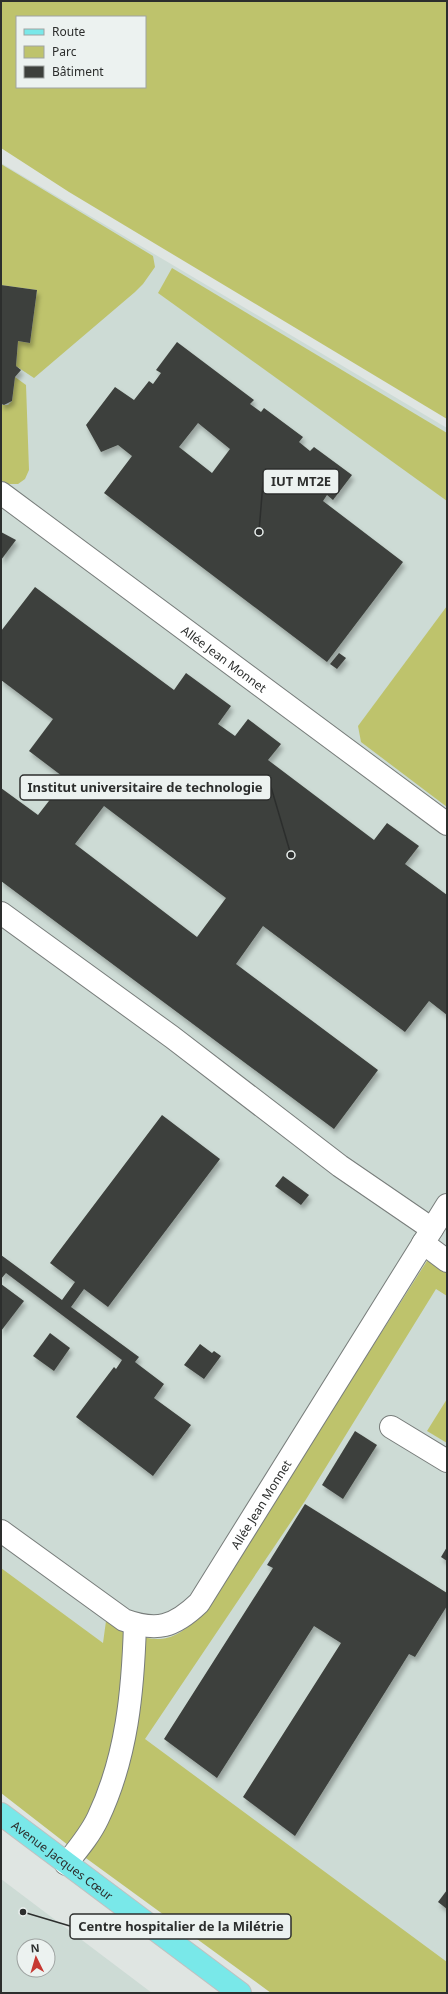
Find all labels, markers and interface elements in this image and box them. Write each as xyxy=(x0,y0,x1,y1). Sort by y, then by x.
legend xyxy=(16,16,146,88)
text: Route xyxy=(52,23,85,40)
text: Parc xyxy=(52,43,77,60)
text: Bâtiment xyxy=(52,63,104,80)
callout: IUT MT2E xyxy=(263,469,339,494)
text: IUT MT2E xyxy=(271,472,331,490)
street label: Allée Jean Monnet xyxy=(178,621,271,696)
callout: Institut universitaire de technologie xyxy=(20,775,271,800)
text: Institut universitaire de technologie xyxy=(27,778,263,796)
street label: Allée Jean Monnet xyxy=(226,1456,295,1552)
street label: Avenue Jacques Cœur xyxy=(8,1817,117,1904)
callout: Centre hospitalier de la Milétrie xyxy=(70,1914,291,1939)
text: Centre hospitalier de la Milétrie xyxy=(78,1917,284,1935)
north arrow xyxy=(16,1938,56,1978)
text: N xyxy=(30,1940,40,1955)

